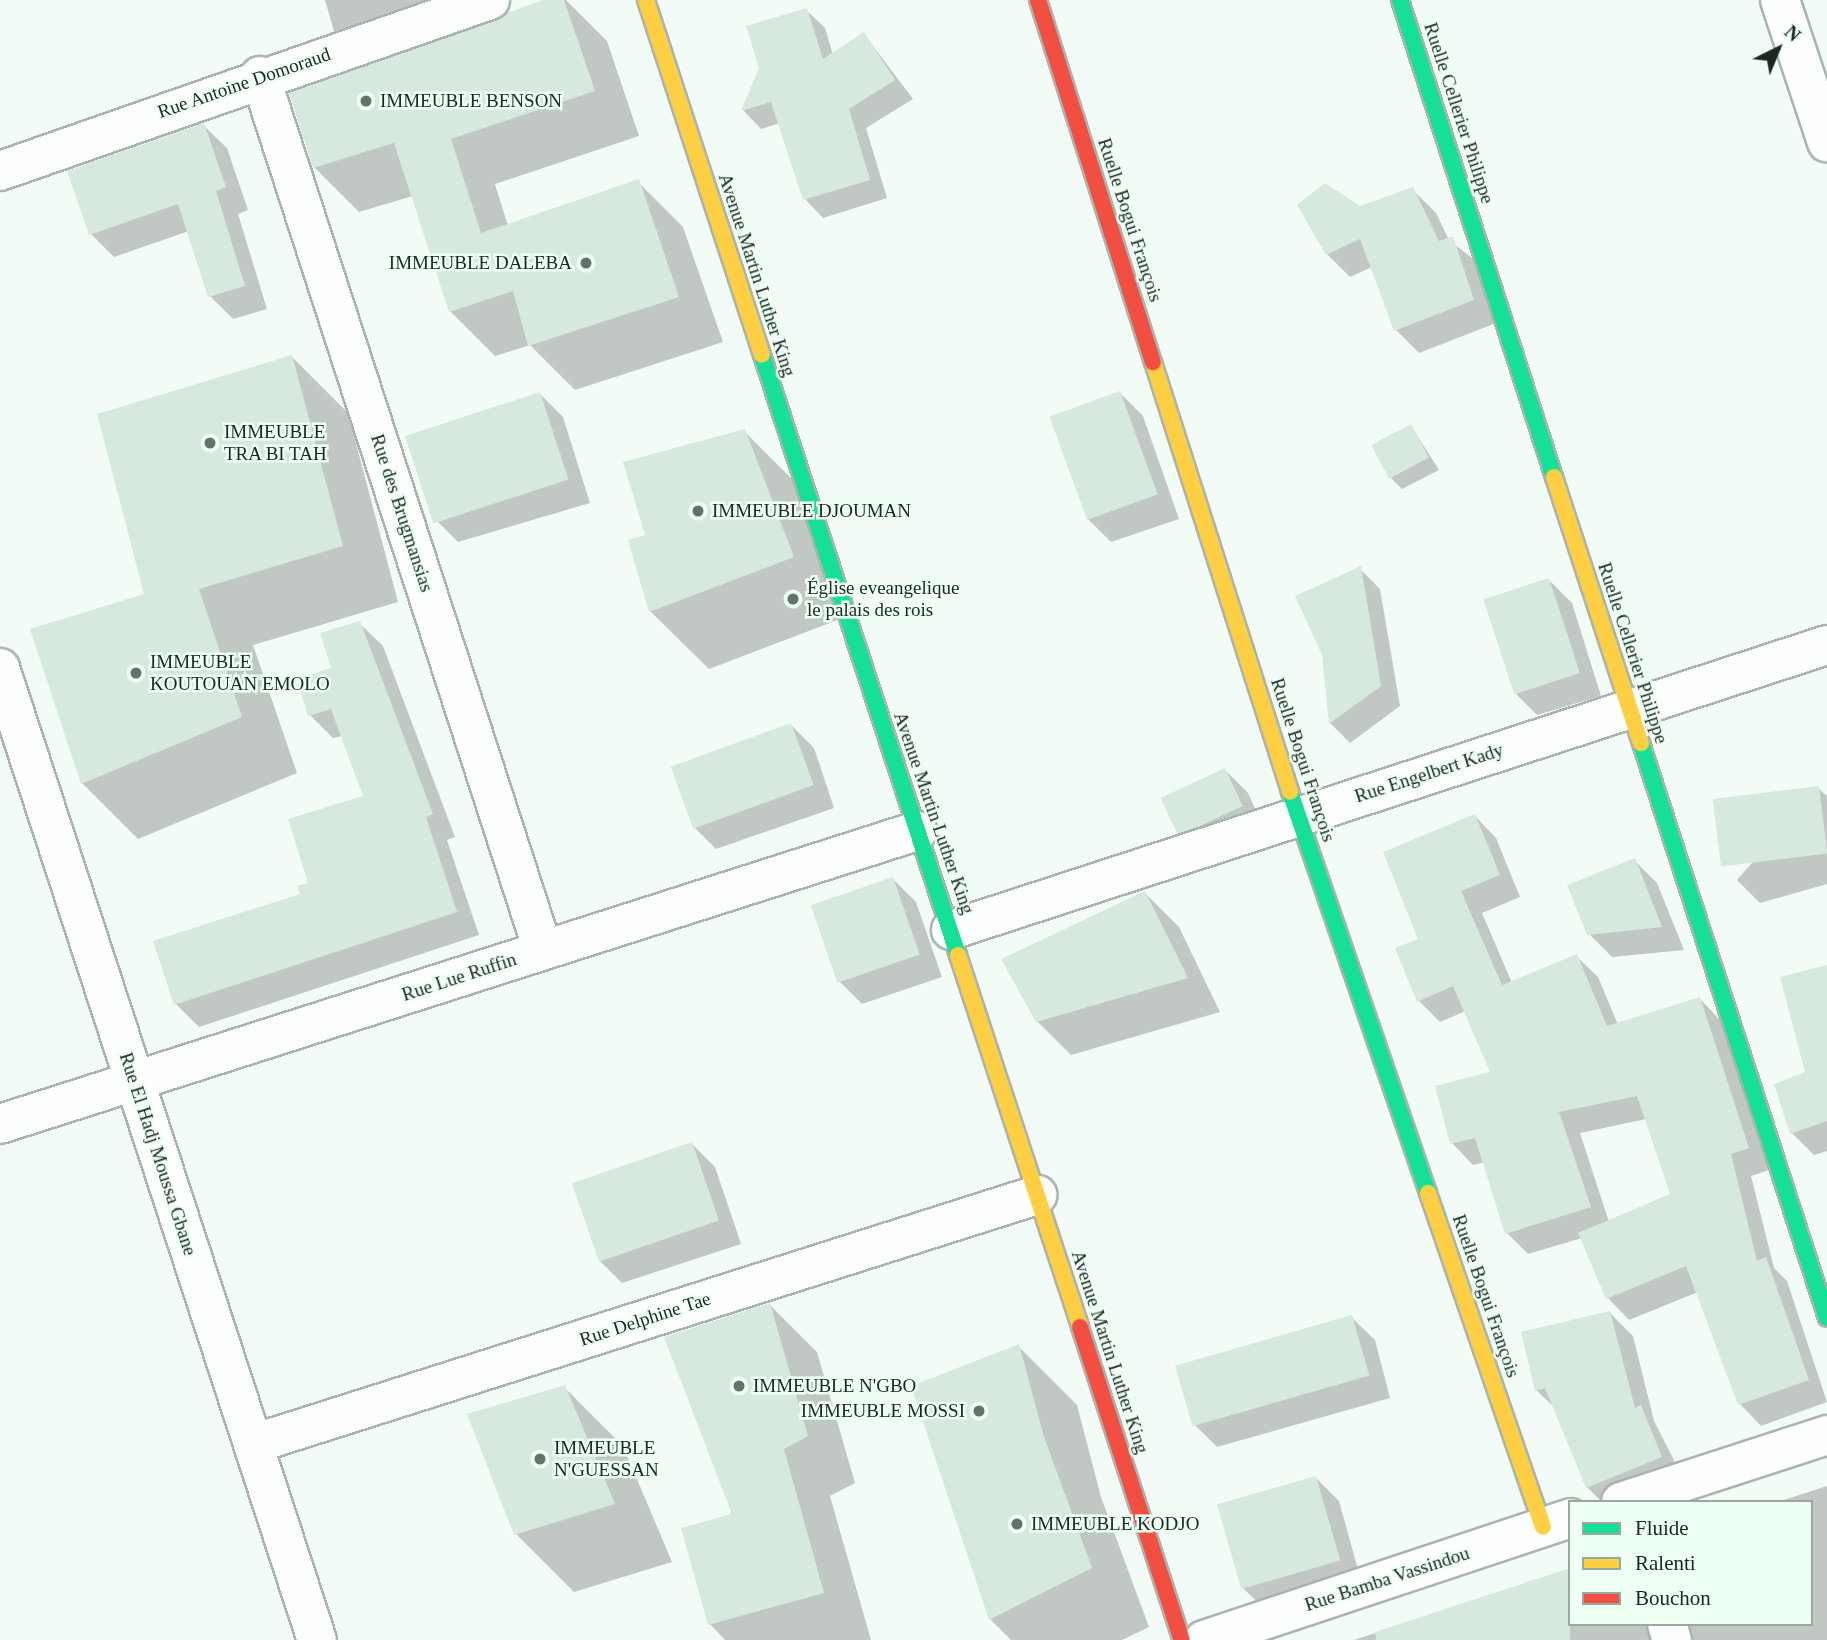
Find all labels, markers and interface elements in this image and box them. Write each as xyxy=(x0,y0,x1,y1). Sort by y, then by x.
north arrow xyxy=(1743,14,1813,84)
street label: Ruelle Cellerier Philippe xyxy=(1419,20,1499,206)
text: N xyxy=(1780,21,1805,46)
street label: Rue Antoine Domoraud xyxy=(154,43,334,123)
place label: IMMEUBLE BENSON xyxy=(380,90,562,112)
marker: IMMEUBLE BENSON xyxy=(358,93,374,109)
street label: Ruelle Bogui François xyxy=(1093,135,1167,305)
street label: Avenue Martin Luther King xyxy=(713,171,801,379)
place label: IMMEUBLE DALEBA xyxy=(389,252,572,274)
marker: IMMEUBLE DALEBA xyxy=(578,255,594,271)
place label: IMMEUBLE TRA BI TAH xyxy=(224,421,328,465)
street label: Rue des Brugmansias xyxy=(366,431,438,595)
marker: IMMEUBLE TRA BI TAH xyxy=(202,435,218,451)
place label: IMMEUBLE DJOUMAN xyxy=(712,500,911,522)
marker: IMMEUBLE DJOUMAN xyxy=(690,503,706,519)
street label: Ruelle Cellerier Philippe xyxy=(1593,560,1673,746)
place label: Église eveangelique le palais des rois xyxy=(807,577,959,621)
marker: Église eveangelique le palais des rois xyxy=(785,591,801,607)
place label: IMMEUBLE KOUTOUAN EMOLO xyxy=(150,651,330,695)
marker: IMMEUBLE KOUTOUAN EMOLO xyxy=(128,665,144,681)
street label: Ruelle Bogui François xyxy=(1266,675,1340,845)
street label: Avenue Martin Luther King xyxy=(889,709,979,917)
street label: Rue Engelbert Kady xyxy=(1352,738,1506,808)
street label: Rue Lue Ruffin xyxy=(399,948,519,1006)
street label: Rue El Hadj Moussa Gbane xyxy=(114,1050,202,1258)
street label: Ruelle Bogui François xyxy=(1447,1211,1525,1381)
street label: Avenue Martin Luther King xyxy=(1066,1248,1154,1456)
street label: Rue Delphine Tae xyxy=(576,1287,714,1351)
place label: IMMEUBLE N'GBO xyxy=(753,1375,916,1397)
marker: IMMEUBLE N'GBO xyxy=(731,1378,747,1394)
place label: IMMEUBLE MOSSI xyxy=(801,1400,965,1422)
marker: IMMEUBLE MOSSI xyxy=(971,1403,987,1419)
place label: IMMEUBLE N'GUESSAN xyxy=(554,1437,659,1481)
marker: IMMEUBLE N'GUESSAN xyxy=(532,1451,548,1467)
legend xyxy=(1568,1500,1813,1626)
place label: IMMEUBLE KODJO xyxy=(1031,1513,1199,1535)
marker: IMMEUBLE KODJO xyxy=(1009,1516,1025,1532)
text: Fluide xyxy=(1635,1516,1689,1540)
street label: Rue Bamba Vassindou xyxy=(1302,1542,1472,1616)
text: Ralenti xyxy=(1635,1551,1696,1575)
text: Bouchon xyxy=(1635,1586,1711,1610)

